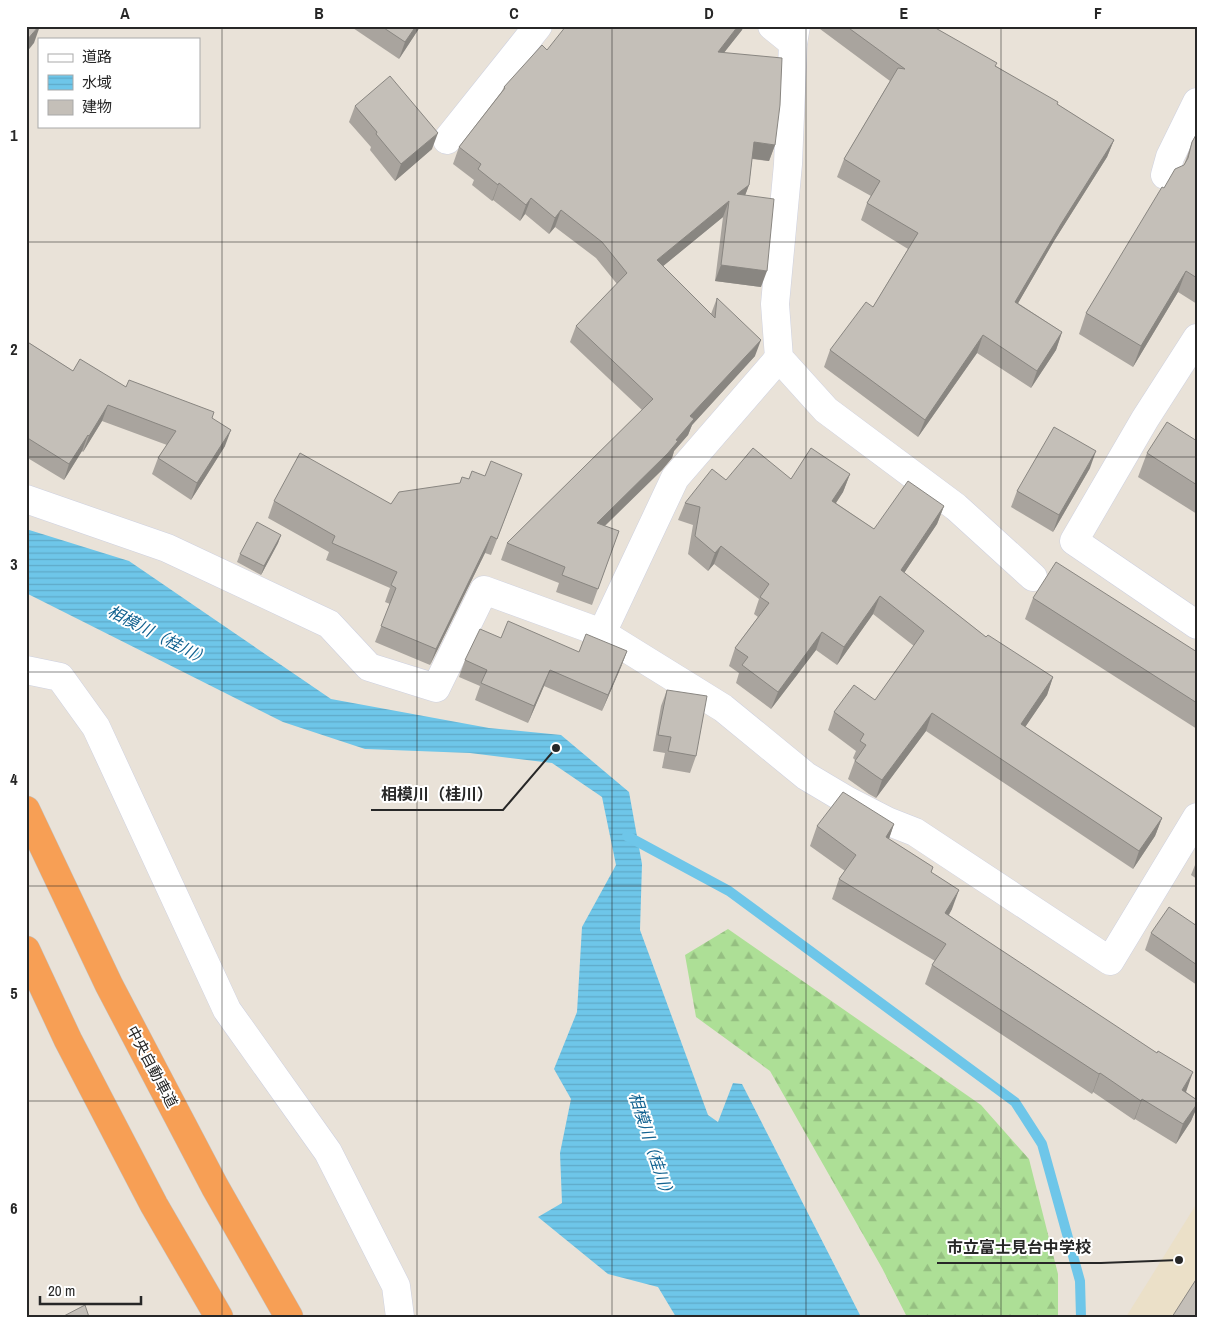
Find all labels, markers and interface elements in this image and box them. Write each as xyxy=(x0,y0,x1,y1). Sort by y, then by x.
text: A xyxy=(120,2,130,24)
text: B xyxy=(314,2,324,24)
text: C xyxy=(509,2,519,24)
text: D xyxy=(704,2,714,24)
text: E xyxy=(900,2,909,24)
text: F xyxy=(1094,2,1102,24)
legend xyxy=(38,38,200,128)
text: 道路 xyxy=(82,46,112,67)
text: 水域 xyxy=(82,72,112,93)
text: 建物 xyxy=(82,96,112,117)
text: 1 xyxy=(10,124,18,146)
text: 2 xyxy=(10,338,18,360)
text: 3 xyxy=(10,553,18,575)
water label: 相模川（桂川） xyxy=(104,600,214,670)
text: 4 xyxy=(10,768,18,790)
callout: 相模川（桂川） xyxy=(371,779,503,810)
text: 相模川（桂川） xyxy=(381,783,493,805)
text: 5 xyxy=(10,982,18,1004)
street label: 中央自動車道 xyxy=(122,1022,183,1111)
water label: 相模川（桂川） xyxy=(624,1089,680,1203)
text: 6 xyxy=(10,1197,18,1219)
callout: 市立富士見台中学校 xyxy=(937,1232,1101,1263)
text: 市立富士見台中学校 xyxy=(947,1236,1091,1258)
scale bar xyxy=(40,1273,141,1305)
text: 20 m xyxy=(48,1280,75,1301)

